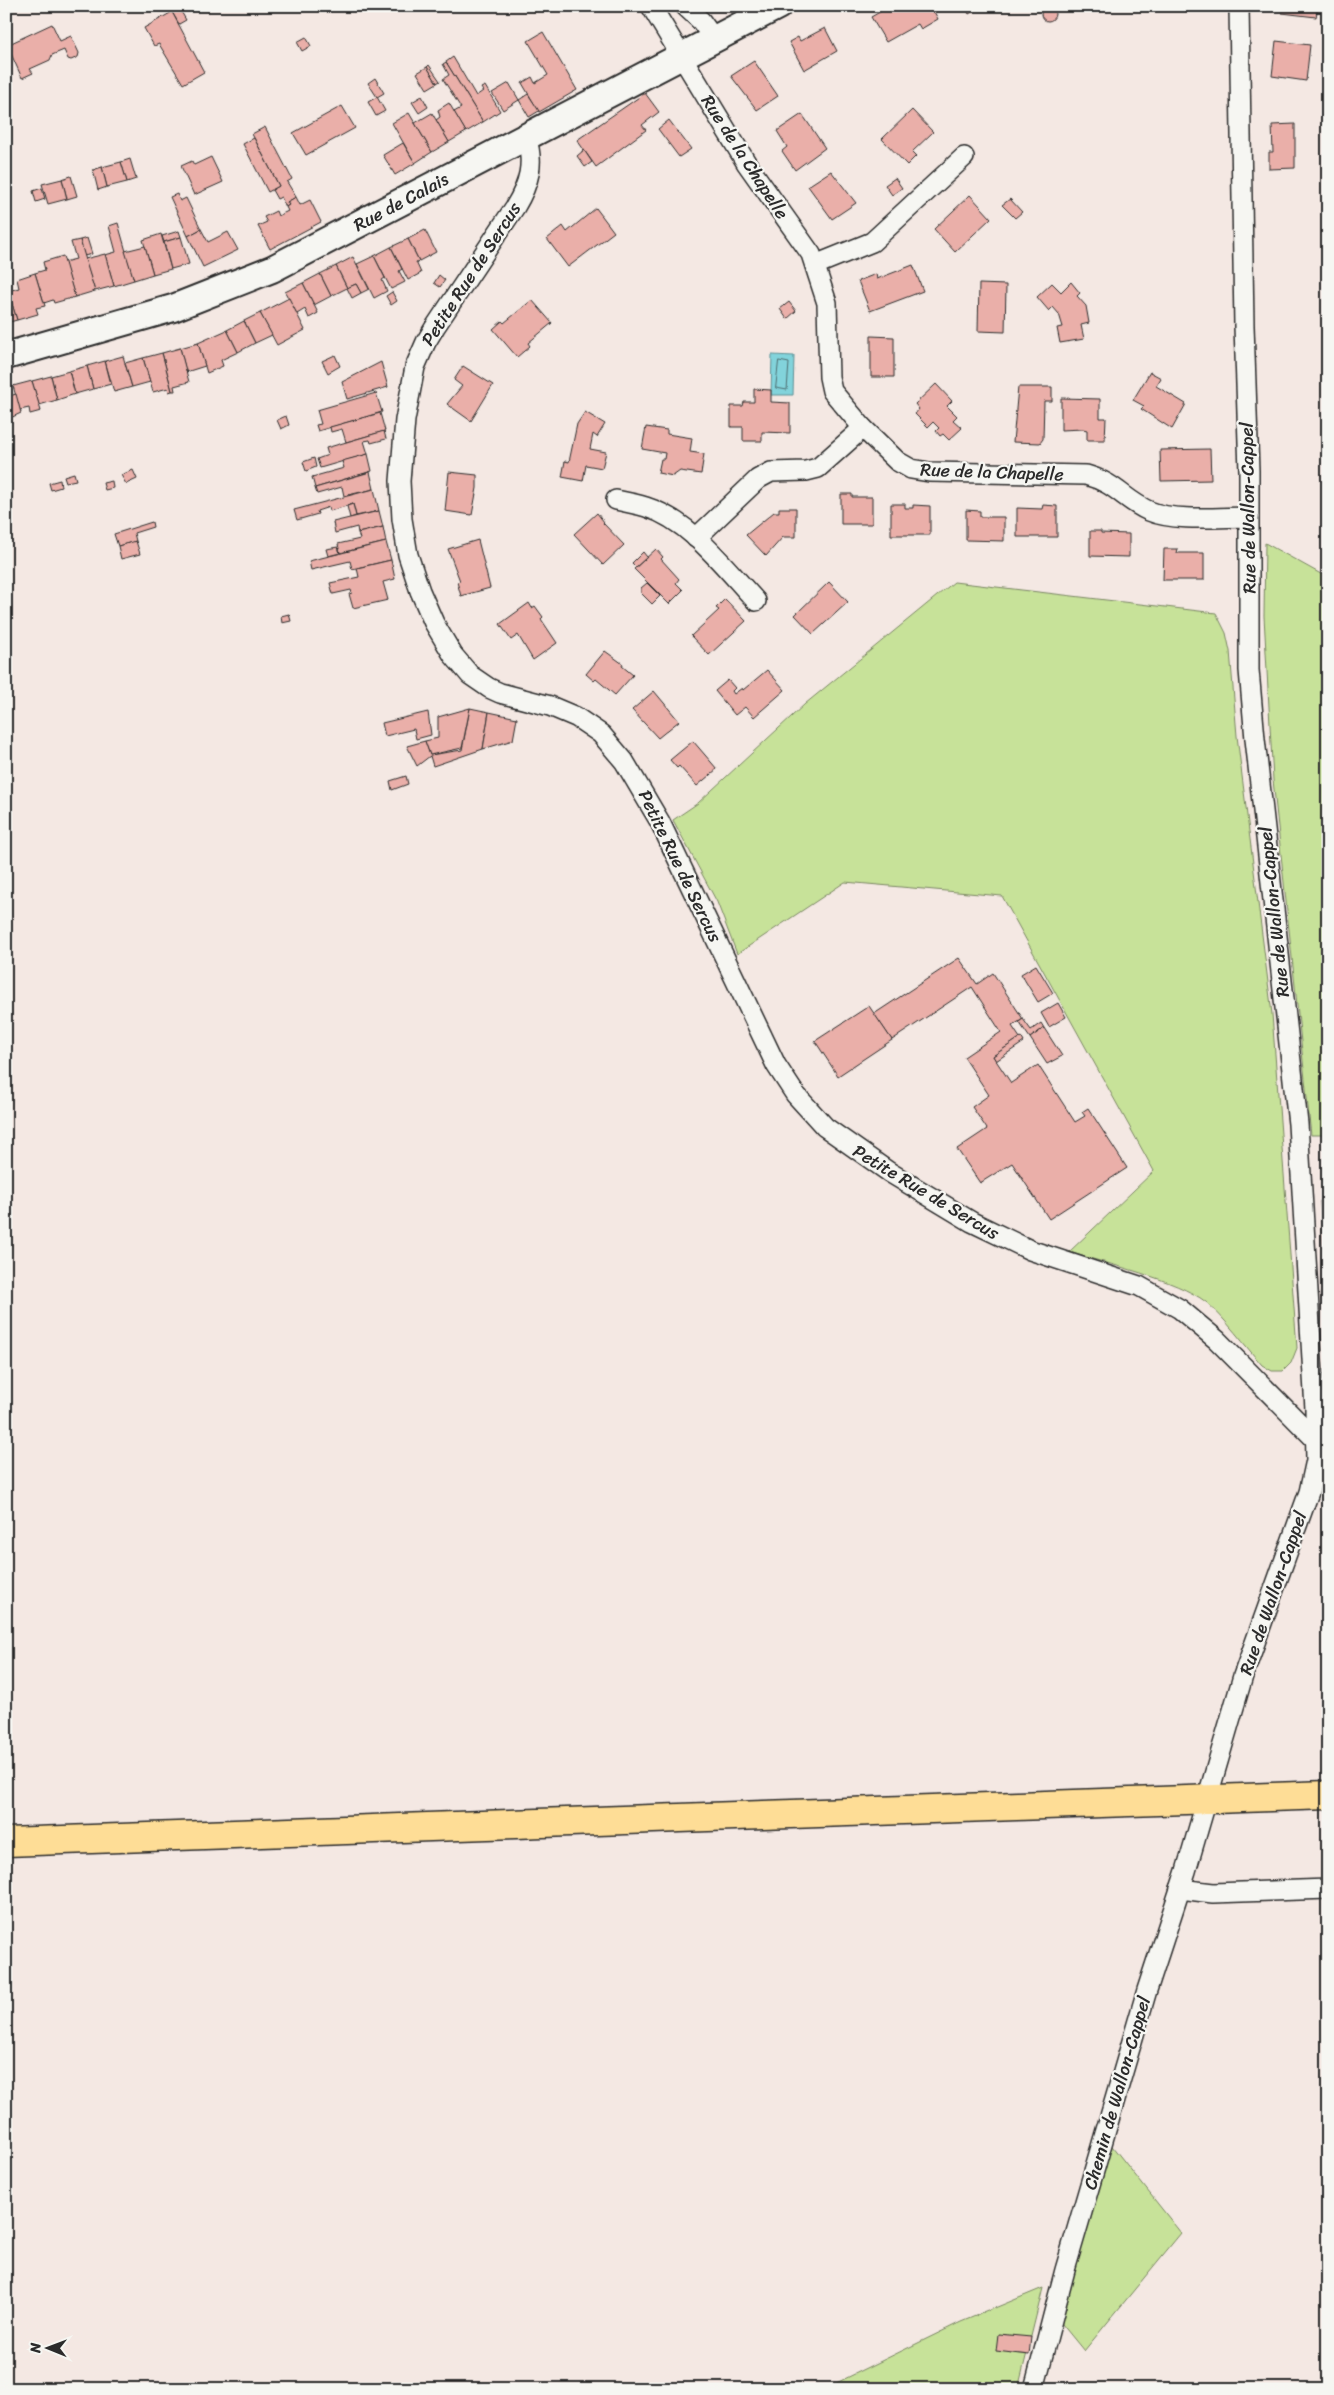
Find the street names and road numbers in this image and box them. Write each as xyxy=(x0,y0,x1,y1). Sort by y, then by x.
street label: Rue de la Chapelle xyxy=(692,88,798,226)
street label: Rue de Calais xyxy=(348,163,455,241)
street label: Petite Rue de Sercus xyxy=(412,195,530,353)
street label: Rue de Wallon-Cappel xyxy=(1230,421,1265,594)
street label: Rue de la Chapelle xyxy=(920,454,1064,490)
street label: Petite Rue de Sercus xyxy=(629,784,731,948)
street label: Rue de Wallon-Cappel xyxy=(1249,824,1299,999)
street label: Petite Rue de Sercus xyxy=(846,1135,1006,1249)
street label: Rue de Wallon-Cappel xyxy=(1230,1506,1316,1679)
street label: Chemin de Wallon-Cappel xyxy=(1074,1992,1160,2194)

